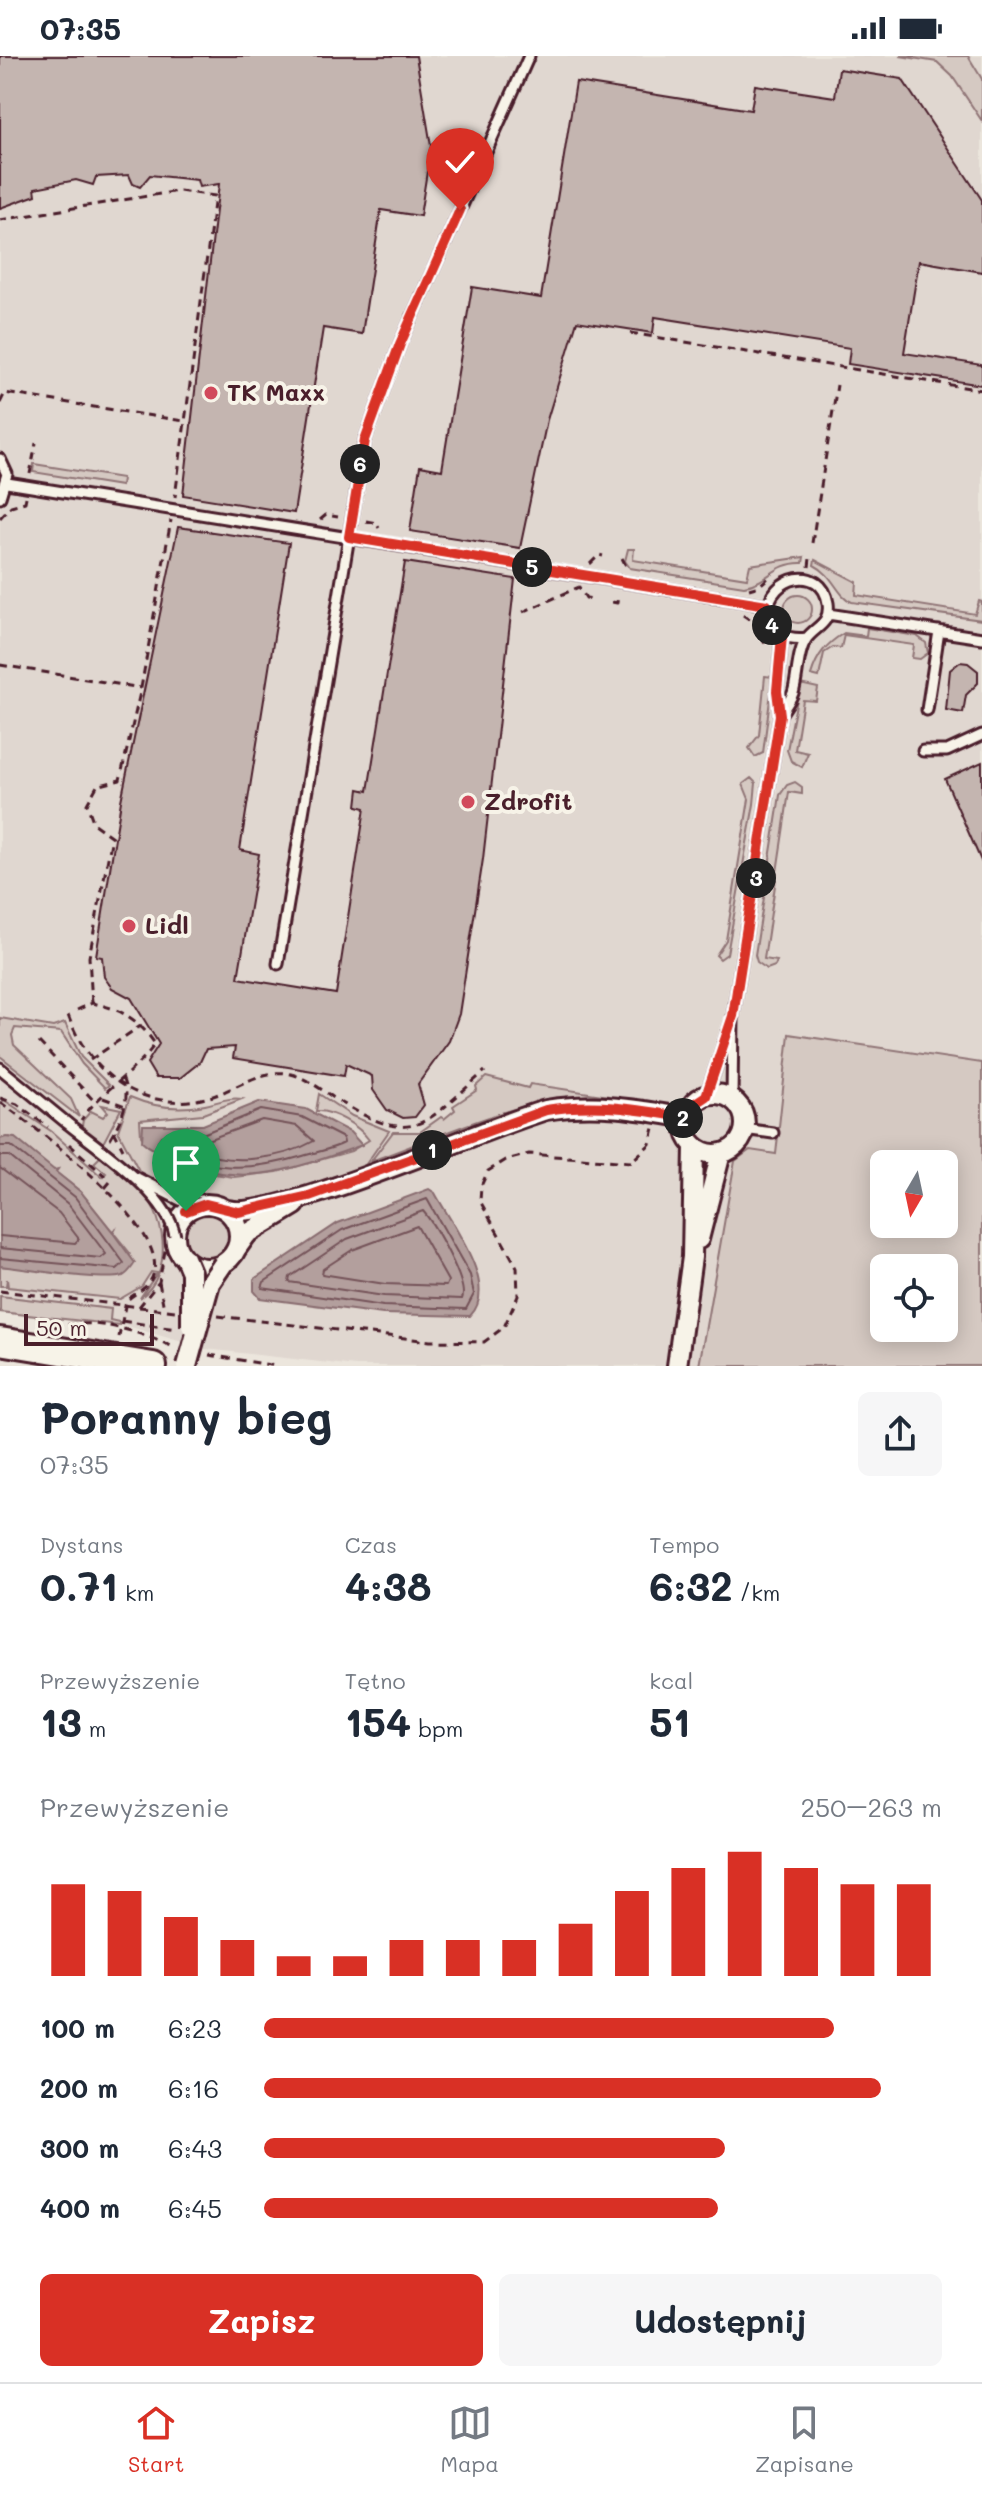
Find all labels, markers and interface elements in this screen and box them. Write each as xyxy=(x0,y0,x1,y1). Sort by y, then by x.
text: 07:35 xyxy=(40,8,121,48)
pin xyxy=(426,128,494,210)
icon: check xyxy=(438,140,482,184)
place label: TK Maxx xyxy=(227,376,325,407)
marker: TK Maxx xyxy=(202,384,220,402)
pin: 6 xyxy=(340,444,380,484)
text: 6 xyxy=(353,449,367,478)
pin: 5 xyxy=(512,547,552,587)
text: 5 xyxy=(526,552,538,581)
pin: 4 xyxy=(752,605,792,645)
text: 4 xyxy=(765,610,779,639)
place label: Zdrofit xyxy=(484,785,572,816)
marker: Zdrofit xyxy=(459,793,477,811)
pin: 3 xyxy=(736,858,776,898)
text: 3 xyxy=(749,863,763,892)
place label: Lidl xyxy=(145,909,189,940)
marker: Lidl xyxy=(120,917,138,935)
pin: 2 xyxy=(663,1098,703,1138)
text: 2 xyxy=(677,1103,689,1132)
pin xyxy=(152,1129,220,1211)
pin: 1 xyxy=(412,1130,452,1170)
text: 1 xyxy=(427,1135,437,1164)
icon: arrive xyxy=(164,1141,208,1185)
north arrow xyxy=(870,1150,958,1238)
map controls xyxy=(870,1150,958,1342)
button: locate xyxy=(870,1254,958,1342)
scale bar xyxy=(24,1310,154,1346)
text: 50 m xyxy=(36,1313,87,1342)
text: Poranny bieg xyxy=(40,1388,332,1445)
button: share xyxy=(858,1392,942,1476)
text: 07:35 xyxy=(40,1447,109,1481)
text: Dystans xyxy=(40,1530,124,1559)
text: Czas xyxy=(345,1530,397,1559)
text: Tempo xyxy=(649,1530,719,1559)
text: 0.71 xyxy=(40,1559,118,1611)
text: 4:38 xyxy=(345,1559,432,1611)
text: 6:32 xyxy=(649,1559,733,1611)
text: km xyxy=(118,1578,154,1607)
text: /km xyxy=(733,1578,780,1607)
text: Przewyższenie xyxy=(40,1666,200,1695)
text: Tętno xyxy=(345,1666,405,1695)
text: kcal xyxy=(649,1666,693,1695)
text: 13 xyxy=(40,1695,82,1747)
text: 154 xyxy=(345,1695,411,1747)
text: 51 xyxy=(649,1695,690,1747)
text: m xyxy=(82,1714,106,1743)
text: bpm xyxy=(411,1714,463,1743)
text: Przewyższenie xyxy=(40,1790,229,1824)
text: 250–263 m xyxy=(801,1790,942,1824)
text: 100 m xyxy=(40,2011,115,2045)
text: 6:23 xyxy=(168,2011,221,2045)
text: 200 m xyxy=(40,2071,118,2105)
text: 6:16 xyxy=(168,2071,219,2105)
text: 300 m xyxy=(40,2131,119,2165)
text: 6:43 xyxy=(168,2131,222,2165)
text: 400 m xyxy=(40,2191,120,2225)
text: 6:45 xyxy=(168,2191,222,2225)
button: Zapisz xyxy=(40,2274,483,2366)
button: Udostępnij xyxy=(499,2274,942,2366)
tab: Start xyxy=(128,2401,184,2478)
tab: Mapa xyxy=(440,2401,499,2478)
tab: Zapisane xyxy=(755,2401,854,2478)

